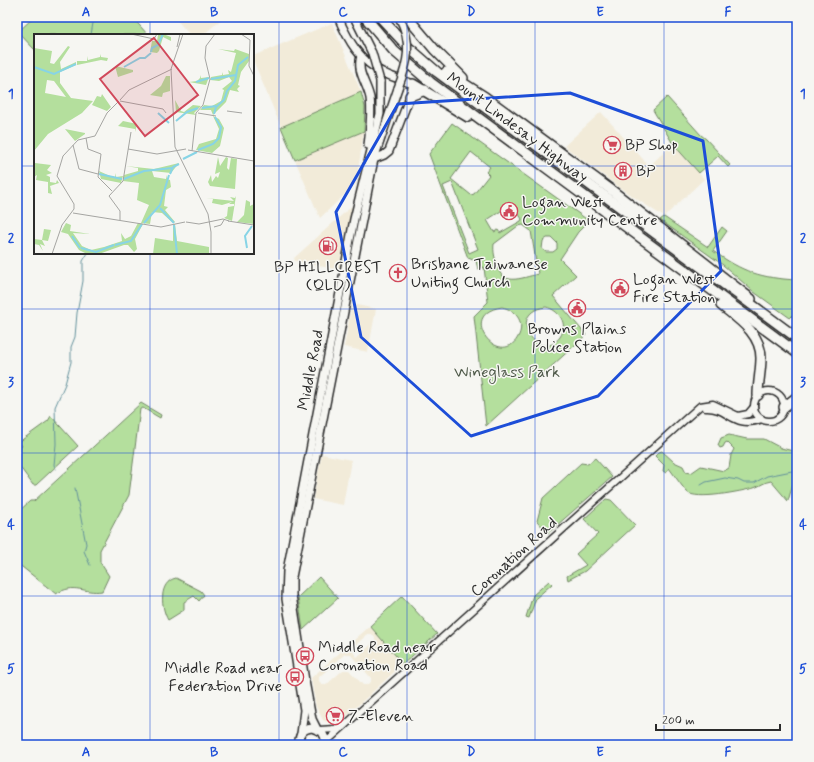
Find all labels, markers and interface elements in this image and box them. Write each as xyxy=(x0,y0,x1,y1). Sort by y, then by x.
text: A xyxy=(82,4,90,21)
text: B xyxy=(210,4,219,21)
text: C xyxy=(338,4,348,21)
text: D xyxy=(467,4,476,21)
text: E xyxy=(596,4,604,21)
text: F xyxy=(725,4,732,21)
inset map xyxy=(34,34,254,254)
street label: Mount Lindesay Highway xyxy=(442,68,592,188)
text: 1 xyxy=(8,86,14,103)
text: 1 xyxy=(800,86,806,103)
supermarket icon: BP Shop xyxy=(602,135,622,155)
place label: BP Shop xyxy=(625,135,678,156)
building icon: BP xyxy=(613,161,633,181)
place label: BP xyxy=(636,161,655,182)
place label: Logan West Community Centre xyxy=(522,192,657,231)
public building icon: Logan West Community Centre xyxy=(499,201,519,221)
text: 2 xyxy=(8,230,15,247)
text: 2 xyxy=(800,230,807,247)
fuel station icon: BP HILLCREST (QLD) xyxy=(318,236,338,256)
place label: Brisbane Taiwanese Uniting Church xyxy=(411,254,548,294)
place label: BP HILLCREST (QLD) xyxy=(274,257,382,296)
church icon: Brisbane Taiwanese Uniting Church xyxy=(388,263,408,283)
place label: Logan West Fire Station xyxy=(633,269,715,308)
public building icon: Logan West Fire Station xyxy=(610,278,630,298)
public building icon: Browns Plains Police Station xyxy=(567,298,587,318)
place label: Browns Plains Police Station xyxy=(528,319,626,358)
street label: Middle Road xyxy=(293,328,329,412)
park label: Wineglass Park xyxy=(454,362,560,384)
text: 3 xyxy=(8,374,14,391)
text: 3 xyxy=(800,374,806,391)
street label: Coronation Road xyxy=(466,512,562,602)
text: 4 xyxy=(7,517,15,534)
text: 4 xyxy=(799,517,807,534)
place label: Middle Road near Coronation Road xyxy=(318,637,436,676)
bus stop icon: Middle Road near Coronation Road xyxy=(295,646,315,666)
place label: Middle Road near Federation Drive xyxy=(164,658,282,697)
text: 5 xyxy=(7,661,15,678)
text: 5 xyxy=(799,661,807,678)
bus stop icon: Middle Road near Federation Drive xyxy=(285,667,305,687)
supermarket icon: 7-Eleven xyxy=(325,706,345,726)
place label: 7-Eleven xyxy=(348,706,414,727)
scale bar xyxy=(656,706,780,732)
text: 200 m xyxy=(662,713,695,729)
text: A xyxy=(82,744,90,761)
text: B xyxy=(210,744,219,761)
text: C xyxy=(338,744,348,761)
text: D xyxy=(467,744,476,761)
text: E xyxy=(596,744,604,761)
text: F xyxy=(725,744,732,761)

